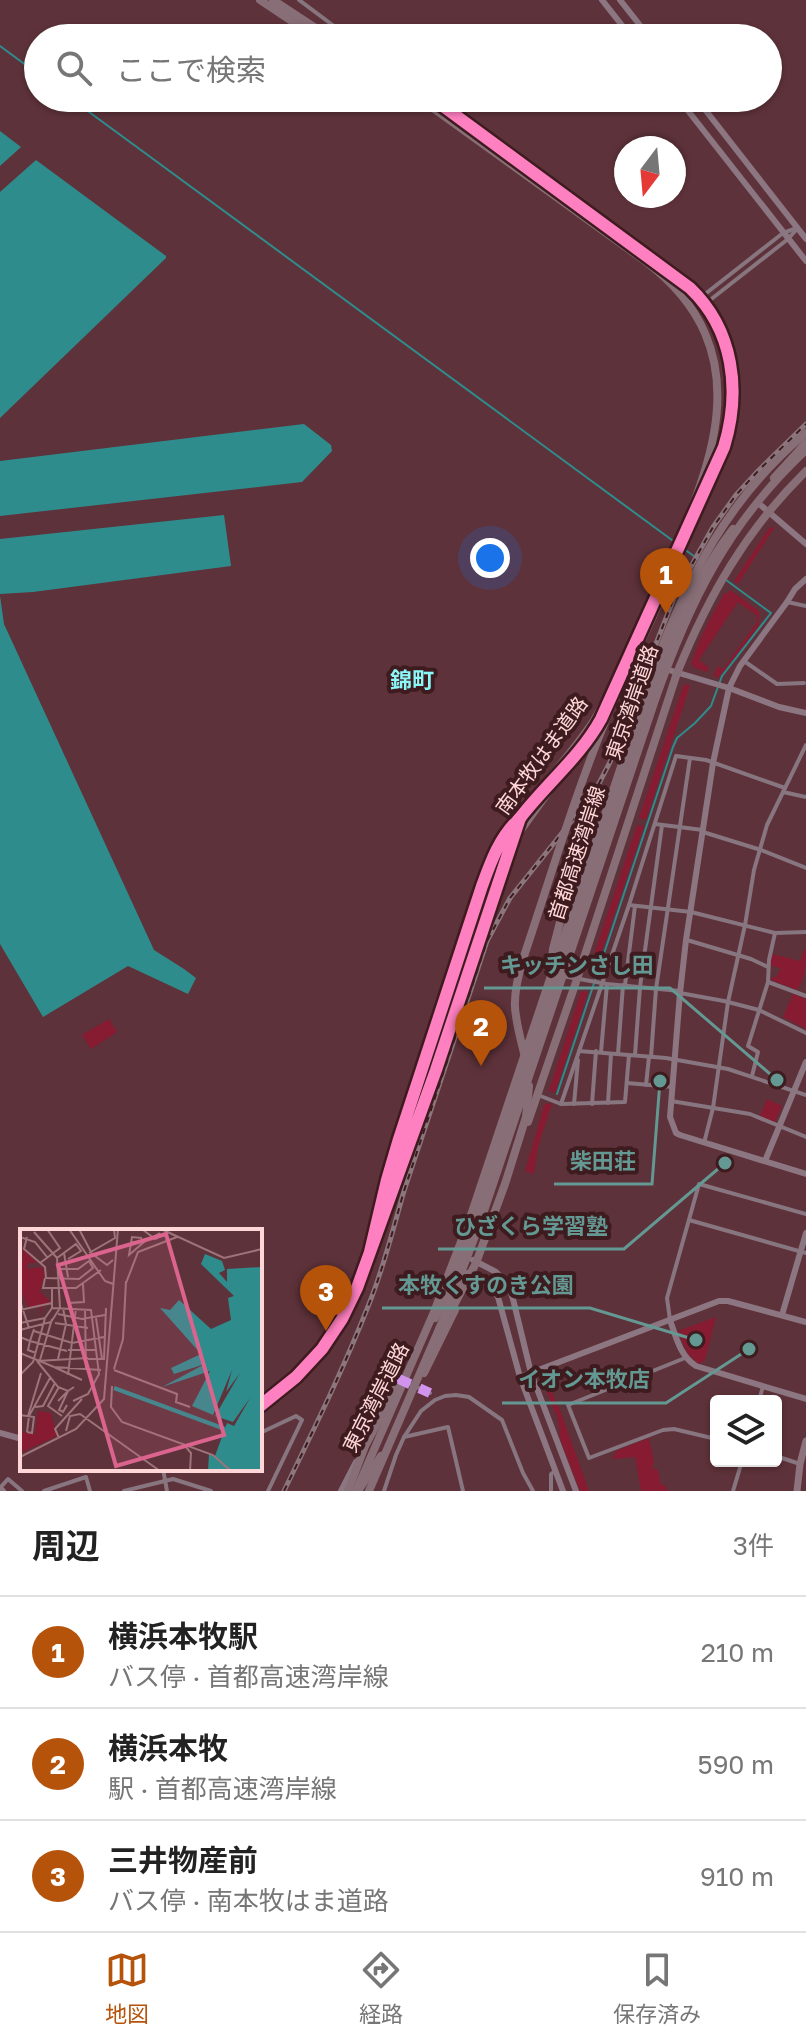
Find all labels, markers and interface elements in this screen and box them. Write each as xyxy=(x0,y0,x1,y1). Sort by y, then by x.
search box xyxy=(24,24,782,112)
icon: search xyxy=(52,46,96,90)
text: ここで検索 xyxy=(116,52,266,88)
north arrow xyxy=(614,136,686,208)
your location xyxy=(470,538,510,578)
pin: 1 xyxy=(640,548,692,614)
street label: 東京湾岸道路 xyxy=(600,641,662,763)
district label: 錦町 xyxy=(390,666,434,693)
street label: 南本牧はま道路 xyxy=(490,691,592,819)
street label: 首都高速湾岸線 xyxy=(543,783,609,923)
callout: キッチンさし田 xyxy=(484,942,670,988)
text: キッチンさし田 xyxy=(500,951,654,978)
pin: 2 xyxy=(455,1000,507,1066)
callout: 柴田荘 xyxy=(554,1138,652,1184)
text: 柴田荘 xyxy=(570,1147,636,1174)
callout: ひざくら学習塾 xyxy=(438,1203,624,1249)
text: ひざくら学習塾 xyxy=(454,1212,608,1239)
inset map xyxy=(20,1229,262,1471)
callout: 本牧くすのき公園 xyxy=(382,1262,590,1308)
pin: 3 xyxy=(300,1265,352,1331)
text: 本牧くすのき公園 xyxy=(398,1271,574,1298)
street label: 東京湾岸道路 xyxy=(337,1338,413,1456)
callout: イオン本牧店 xyxy=(502,1357,666,1403)
text: イオン本牧店 xyxy=(518,1365,650,1392)
map controls xyxy=(710,1395,782,1467)
button: layers xyxy=(710,1395,782,1467)
text: 周辺 xyxy=(32,1525,100,1565)
text: 3件 xyxy=(733,1530,774,1561)
text: 横浜本牧駅 xyxy=(108,1618,258,1654)
text: 1 xyxy=(51,1637,65,1668)
text: 210 m xyxy=(701,1637,774,1668)
text: バス停 · 首都高速湾岸線 xyxy=(108,1661,389,1692)
text: 横浜本牧 xyxy=(108,1730,228,1766)
text: 2 xyxy=(50,1749,66,1780)
text: 590 m xyxy=(698,1749,774,1780)
text: 駅 · 首都高速湾岸線 xyxy=(108,1773,337,1804)
text: 三井物産前 xyxy=(108,1842,258,1878)
text: 3 xyxy=(50,1861,66,1892)
text: 910 m xyxy=(700,1861,774,1892)
text: バス停 · 南本牧はま道路 xyxy=(108,1885,389,1916)
tab: 地図 xyxy=(105,1948,149,2028)
tab: 経路 xyxy=(359,1948,403,2028)
tab: 保存済み xyxy=(613,1948,701,2028)

